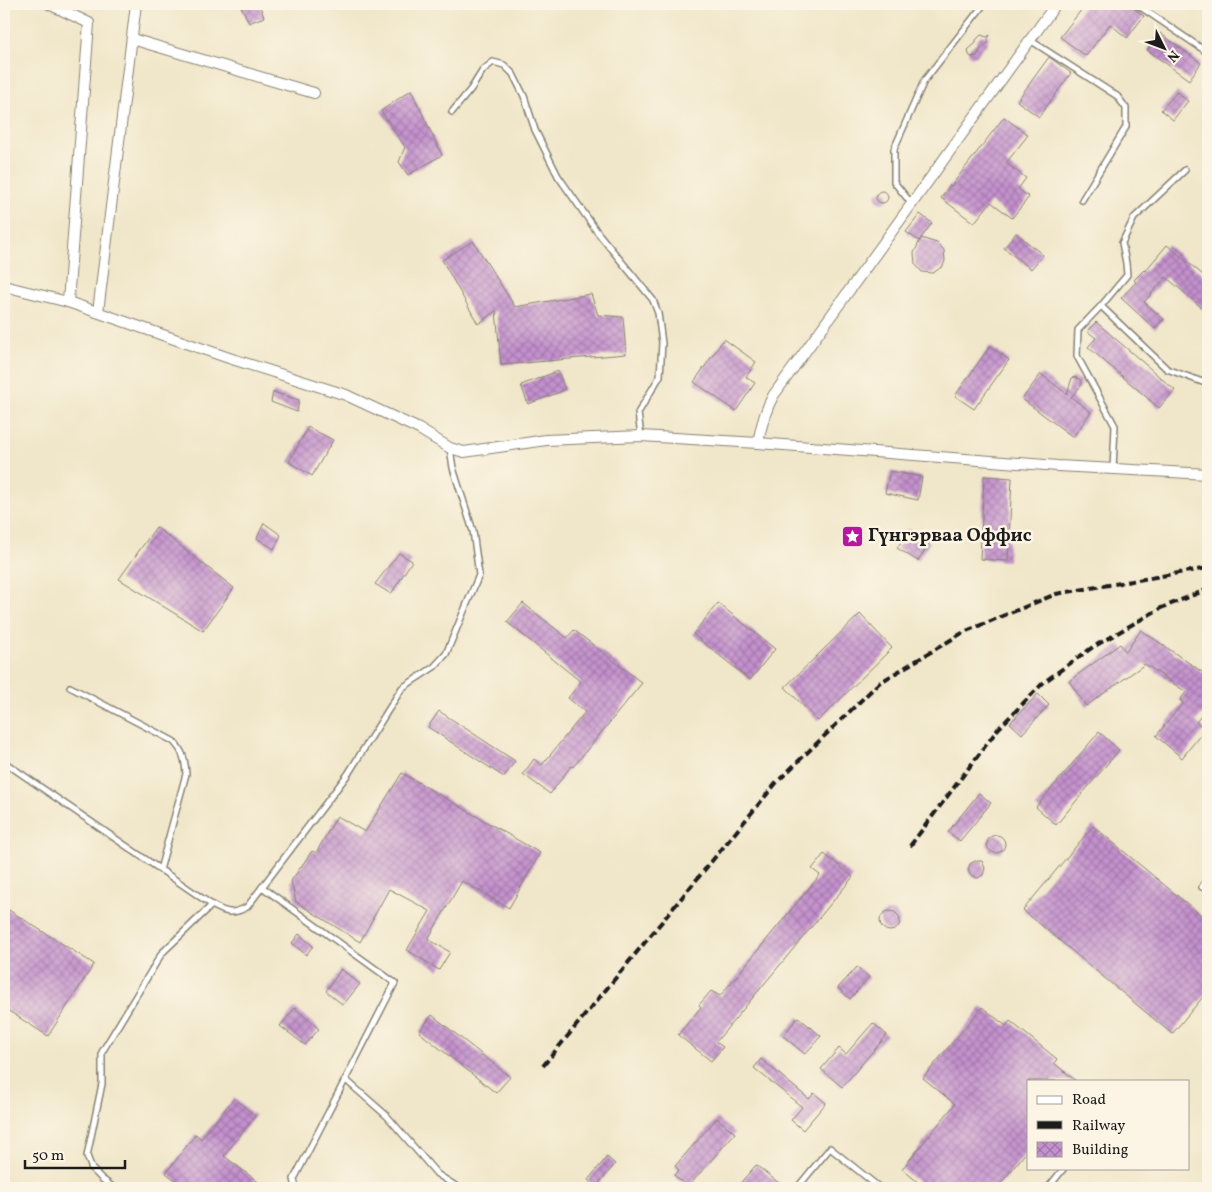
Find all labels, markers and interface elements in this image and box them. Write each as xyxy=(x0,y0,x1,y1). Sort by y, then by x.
north arrow xyxy=(1140,22,1190,72)
text: N xyxy=(1162,46,1183,66)
place label: Гүнгэрваа Оффис xyxy=(868,523,1032,549)
place icon: Гүнгэрваа Оффис xyxy=(840,524,864,548)
legend xyxy=(1027,1080,1190,1170)
text: Road xyxy=(1072,1090,1106,1111)
text: Railway xyxy=(1072,1116,1125,1137)
scale bar xyxy=(25,1137,125,1169)
text: Building xyxy=(1072,1140,1129,1161)
text: 50 m xyxy=(32,1146,64,1167)

